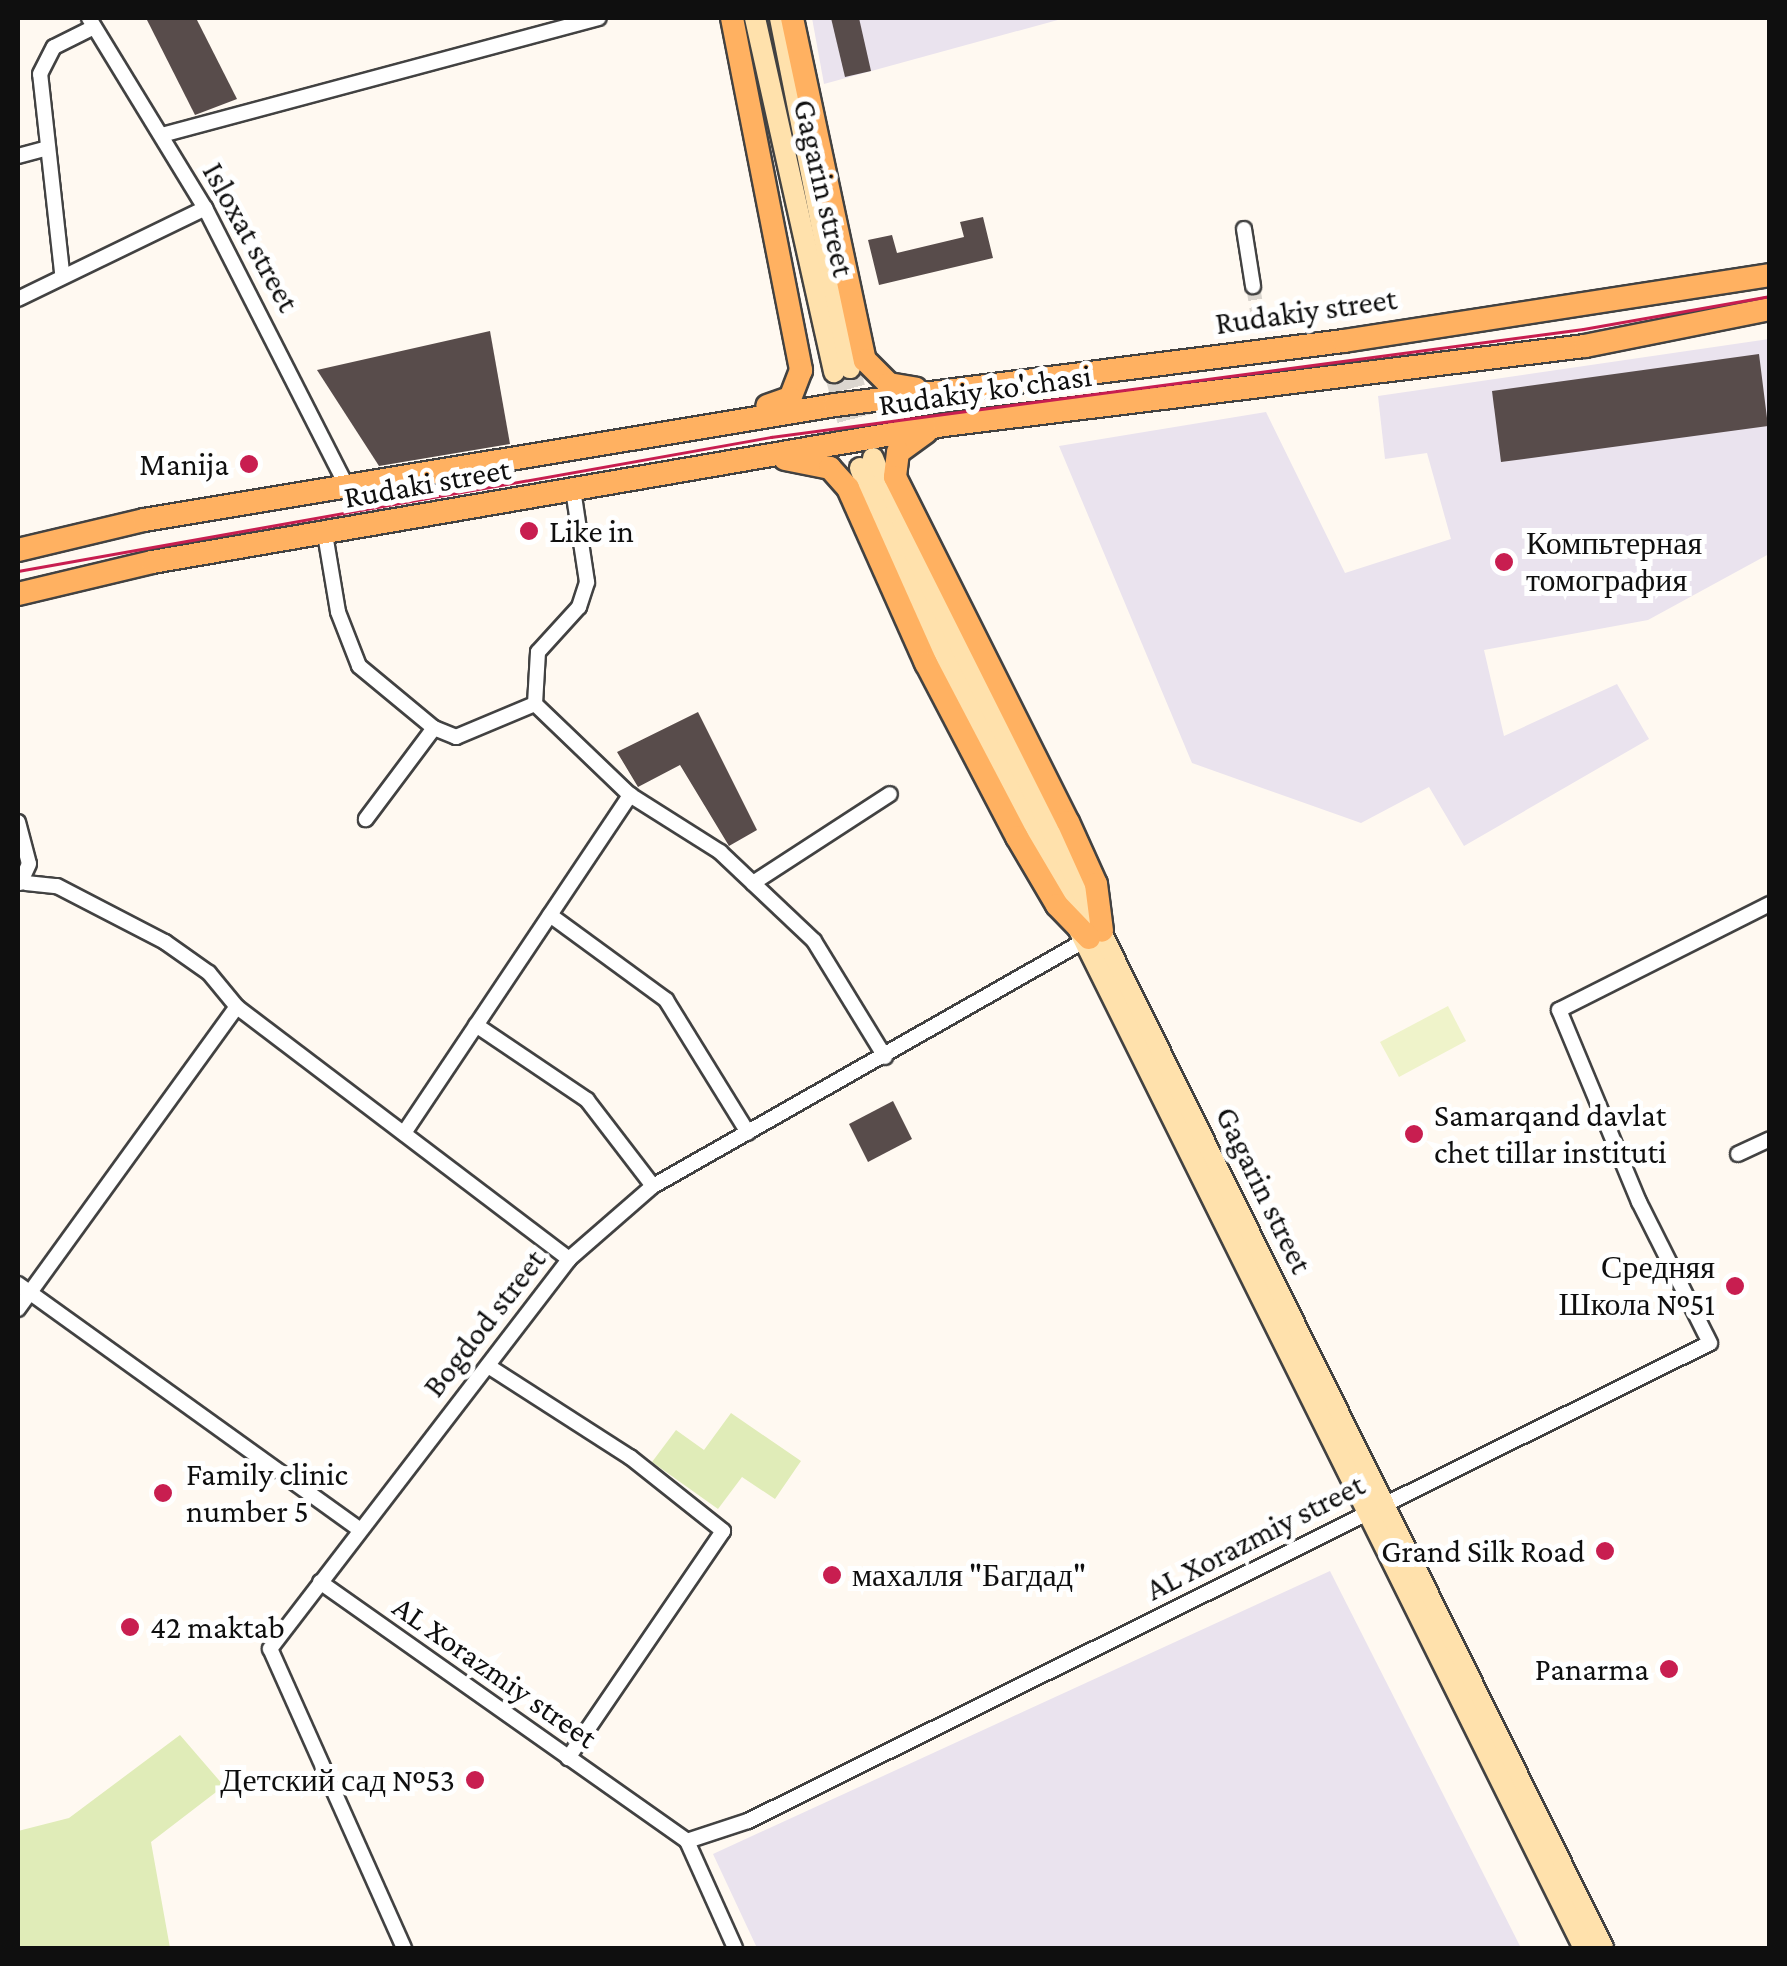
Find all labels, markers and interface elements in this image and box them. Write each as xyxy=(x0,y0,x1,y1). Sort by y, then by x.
street label: Gagarin street xyxy=(785,96,863,280)
street label: Isloxat street xyxy=(194,156,308,318)
street label: Rudakiy street xyxy=(1213,279,1399,343)
street label: Rudakiy ko'chasi xyxy=(876,356,1094,424)
place label: Manija xyxy=(139,445,229,483)
street label: Rudaki street xyxy=(341,449,513,517)
marker: Manija xyxy=(238,453,260,475)
place label: Like in xyxy=(549,512,634,550)
marker: Like in xyxy=(518,520,540,542)
place label: Компьтерная томография xyxy=(1526,525,1702,600)
marker: Компьтерная томография xyxy=(1491,549,1517,575)
place label: Samarqand davlat chet tillar instituti xyxy=(1434,1097,1667,1172)
street label: Gagarin street xyxy=(1207,1100,1321,1280)
marker: Samarqand davlat chet tillar instituti xyxy=(1403,1123,1425,1145)
street label: Bogdod street xyxy=(414,1242,554,1404)
place label: Средняя Школа №51 xyxy=(1558,1249,1715,1324)
marker: Средняя Школа №51 xyxy=(1724,1275,1746,1297)
place label: Family clinic number 5 xyxy=(186,1456,348,1531)
street label: AL Xorazmiy street xyxy=(1139,1465,1371,1609)
marker: Family clinic number 5 xyxy=(150,1480,176,1506)
place label: Grand Silk Road xyxy=(1381,1532,1585,1570)
marker: Grand Silk Road xyxy=(1594,1540,1616,1562)
place label: махалля "Багдад" xyxy=(852,1556,1086,1594)
marker: махалля "Багдад" xyxy=(821,1564,843,1586)
street label: AL Xorazmiy street xyxy=(386,1587,604,1757)
place label: 42 maktab xyxy=(150,1608,285,1646)
marker: 42 maktab xyxy=(119,1616,141,1638)
place label: Panarma xyxy=(1535,1650,1649,1688)
marker: Panarma xyxy=(1658,1658,1680,1680)
place label: Детский сад №53 xyxy=(220,1761,455,1799)
marker: Детский сад №53 xyxy=(464,1769,486,1791)

